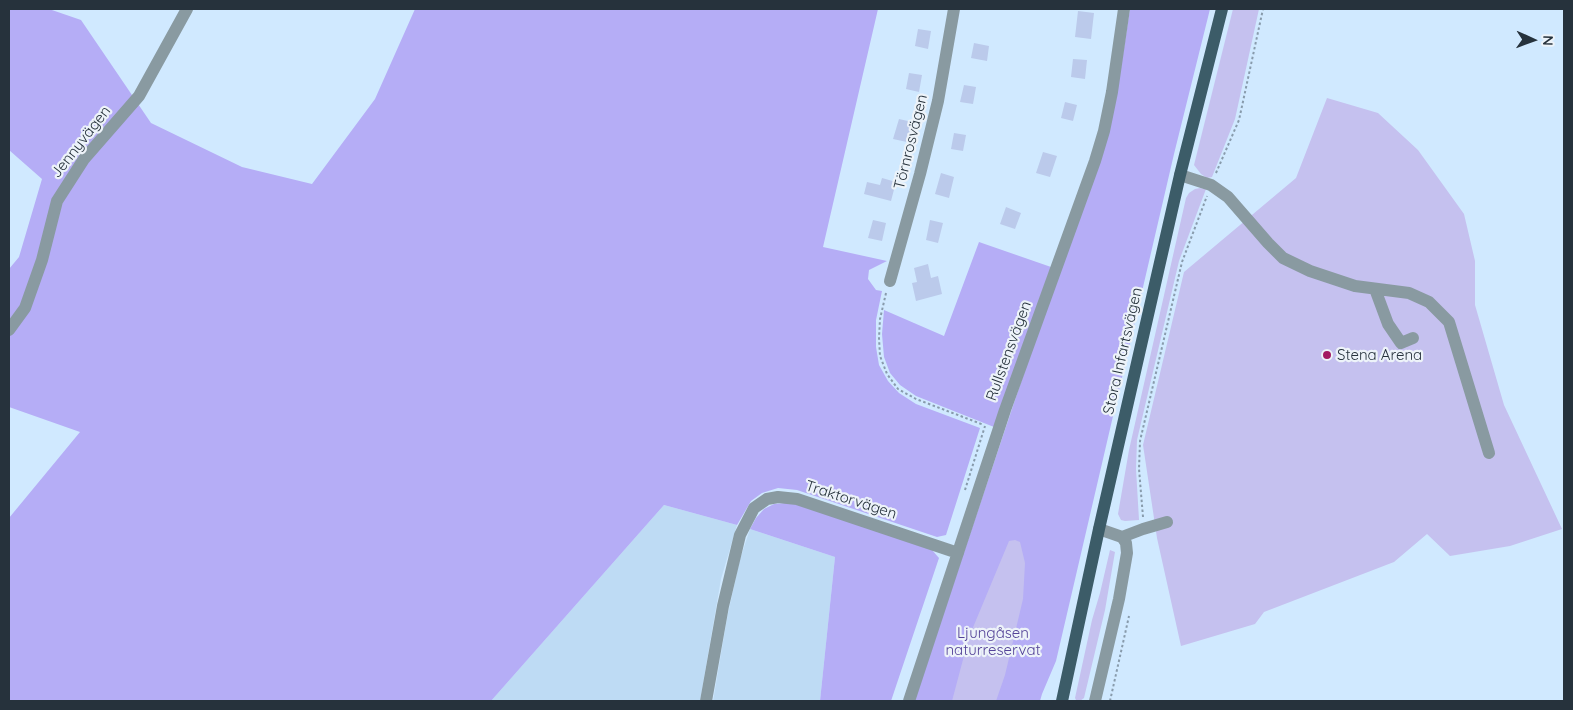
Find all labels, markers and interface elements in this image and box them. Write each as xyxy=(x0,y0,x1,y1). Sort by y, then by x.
north arrow xyxy=(1508,15,1558,65)
text: N xyxy=(1539,35,1557,46)
street label: Törnrosvägen xyxy=(890,93,932,191)
street label: Jennyvägen xyxy=(47,103,115,181)
street label: Stora Infartsvägen xyxy=(1100,286,1146,416)
street label: Rullstensvägen xyxy=(983,299,1035,403)
place label: Stena Arena xyxy=(1337,346,1422,364)
marker: Stena Arena xyxy=(1321,349,1333,361)
street label: Traktorvägen xyxy=(803,477,899,523)
park label: Ljungåsen naturreservat xyxy=(945,624,1041,659)

